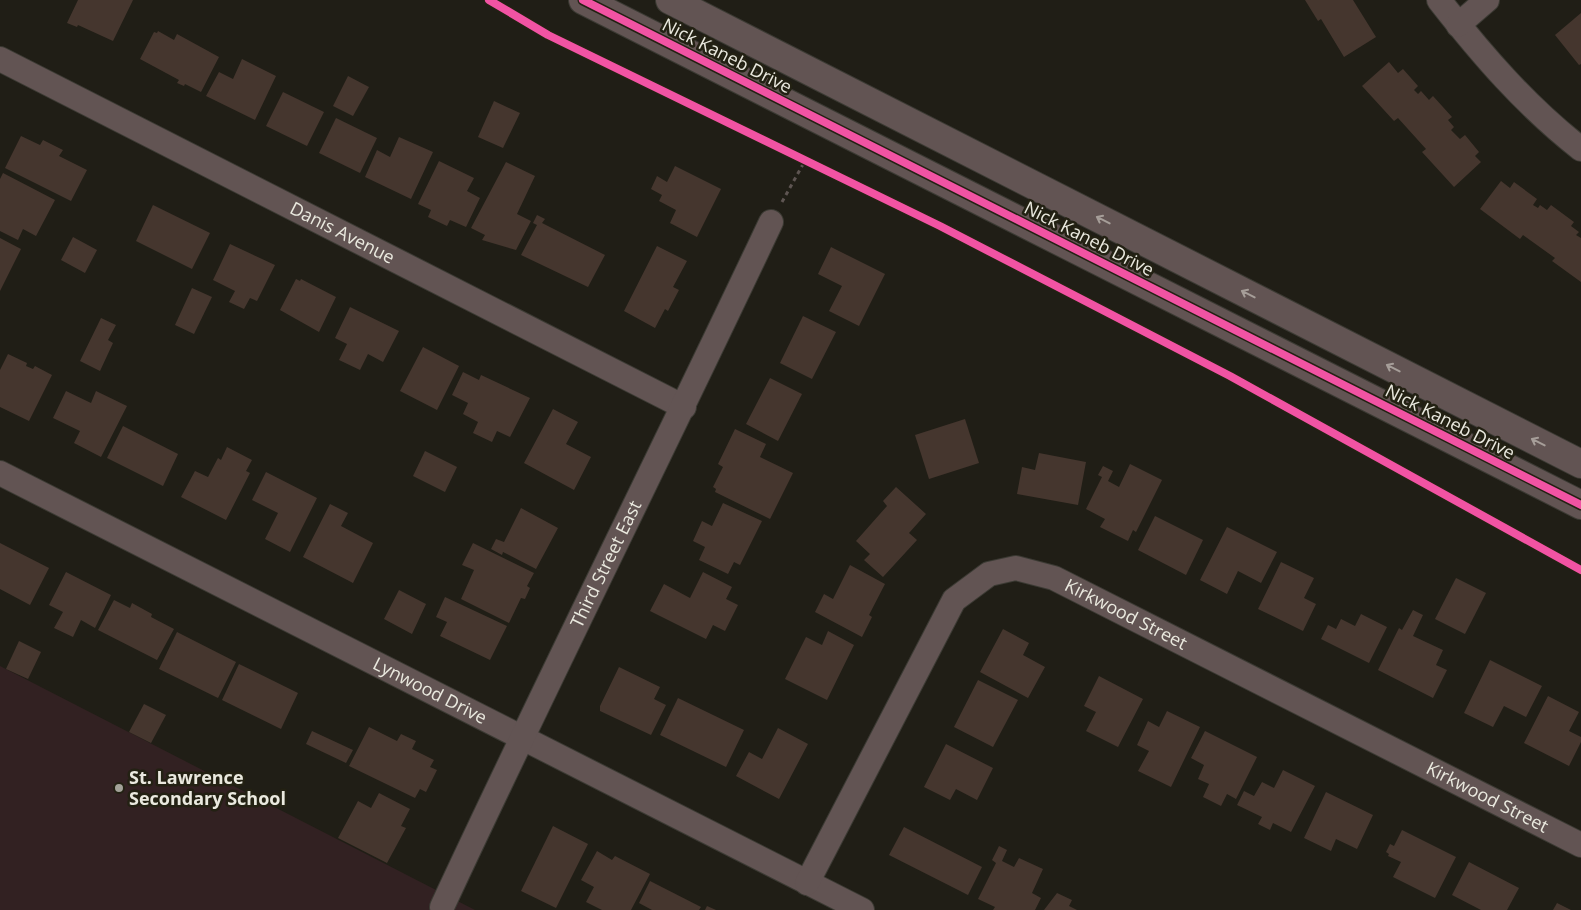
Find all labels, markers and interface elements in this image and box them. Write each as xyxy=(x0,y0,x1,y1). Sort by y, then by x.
street label: Nick Kaneb Drive xyxy=(658,12,797,98)
street label: Nick Kaneb Drive xyxy=(1020,195,1159,281)
street label: Danis Avenue xyxy=(286,196,399,269)
one-way arrow xyxy=(1096,215,1111,224)
one-way arrow xyxy=(1241,289,1256,298)
one-way arrow xyxy=(1386,363,1401,372)
street label: Nick Kaneb Drive xyxy=(1381,378,1520,464)
one-way arrow xyxy=(1530,437,1545,447)
street label: Third Street East xyxy=(564,496,646,631)
street label: Kirkwood Street xyxy=(1061,573,1191,654)
street label: Lynwood Drive xyxy=(369,651,491,729)
street label: Kirkwood Street xyxy=(1422,756,1553,838)
place label: St. Lawrence Secondary School xyxy=(129,765,286,810)
marker: St. Lawrence Secondary School xyxy=(113,782,125,794)

